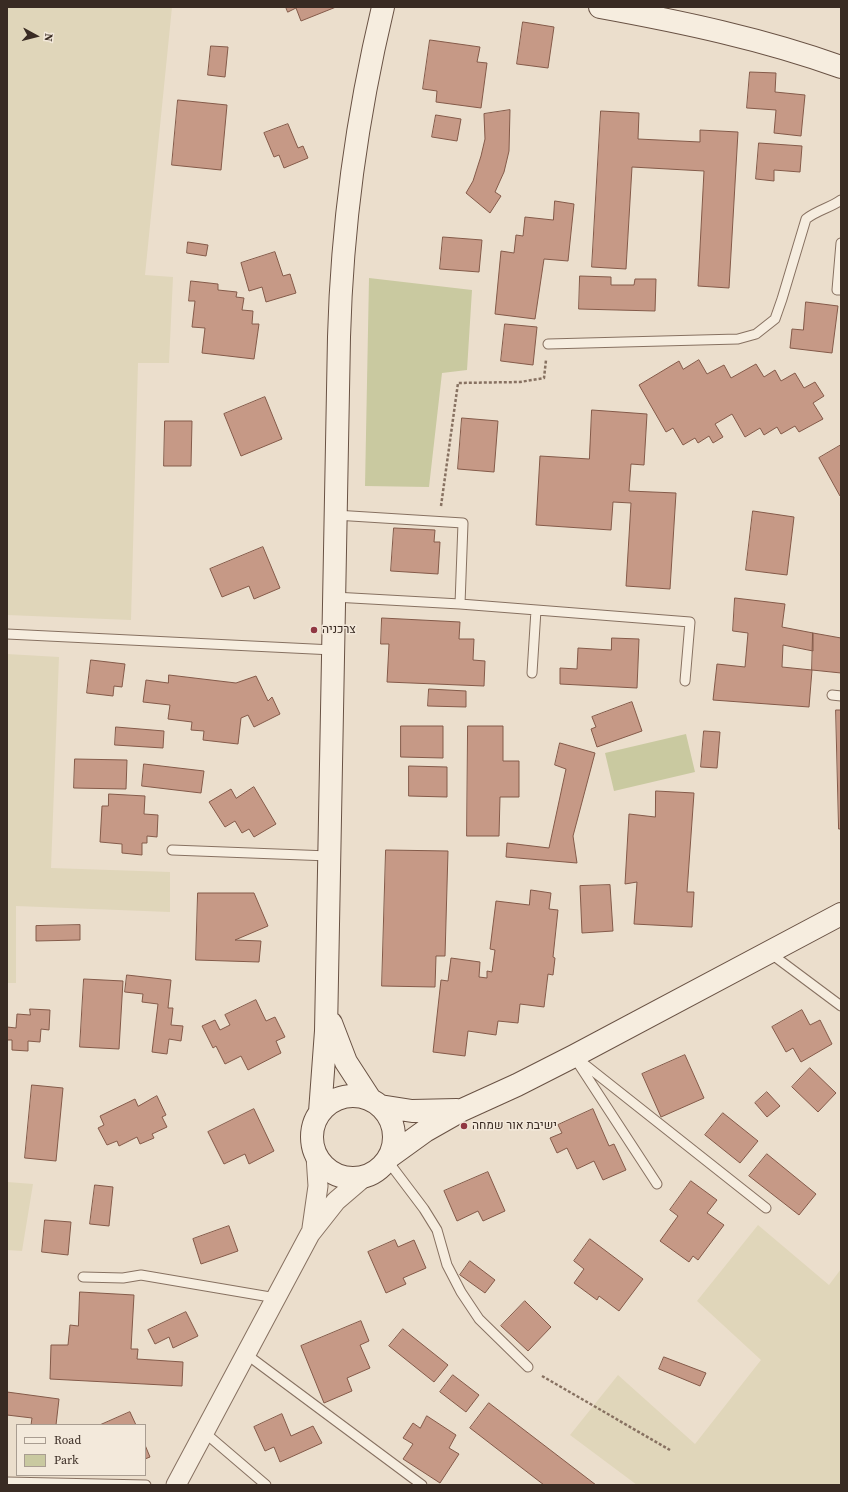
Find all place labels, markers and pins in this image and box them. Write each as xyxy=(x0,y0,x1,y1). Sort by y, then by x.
place label: צרכניה xyxy=(322,623,356,637)
marker: צרכניה xyxy=(309,625,319,635)
place label: ישיבת אור שמחה xyxy=(472,1119,557,1133)
marker: ישיבת אור שמחה xyxy=(459,1121,469,1131)

